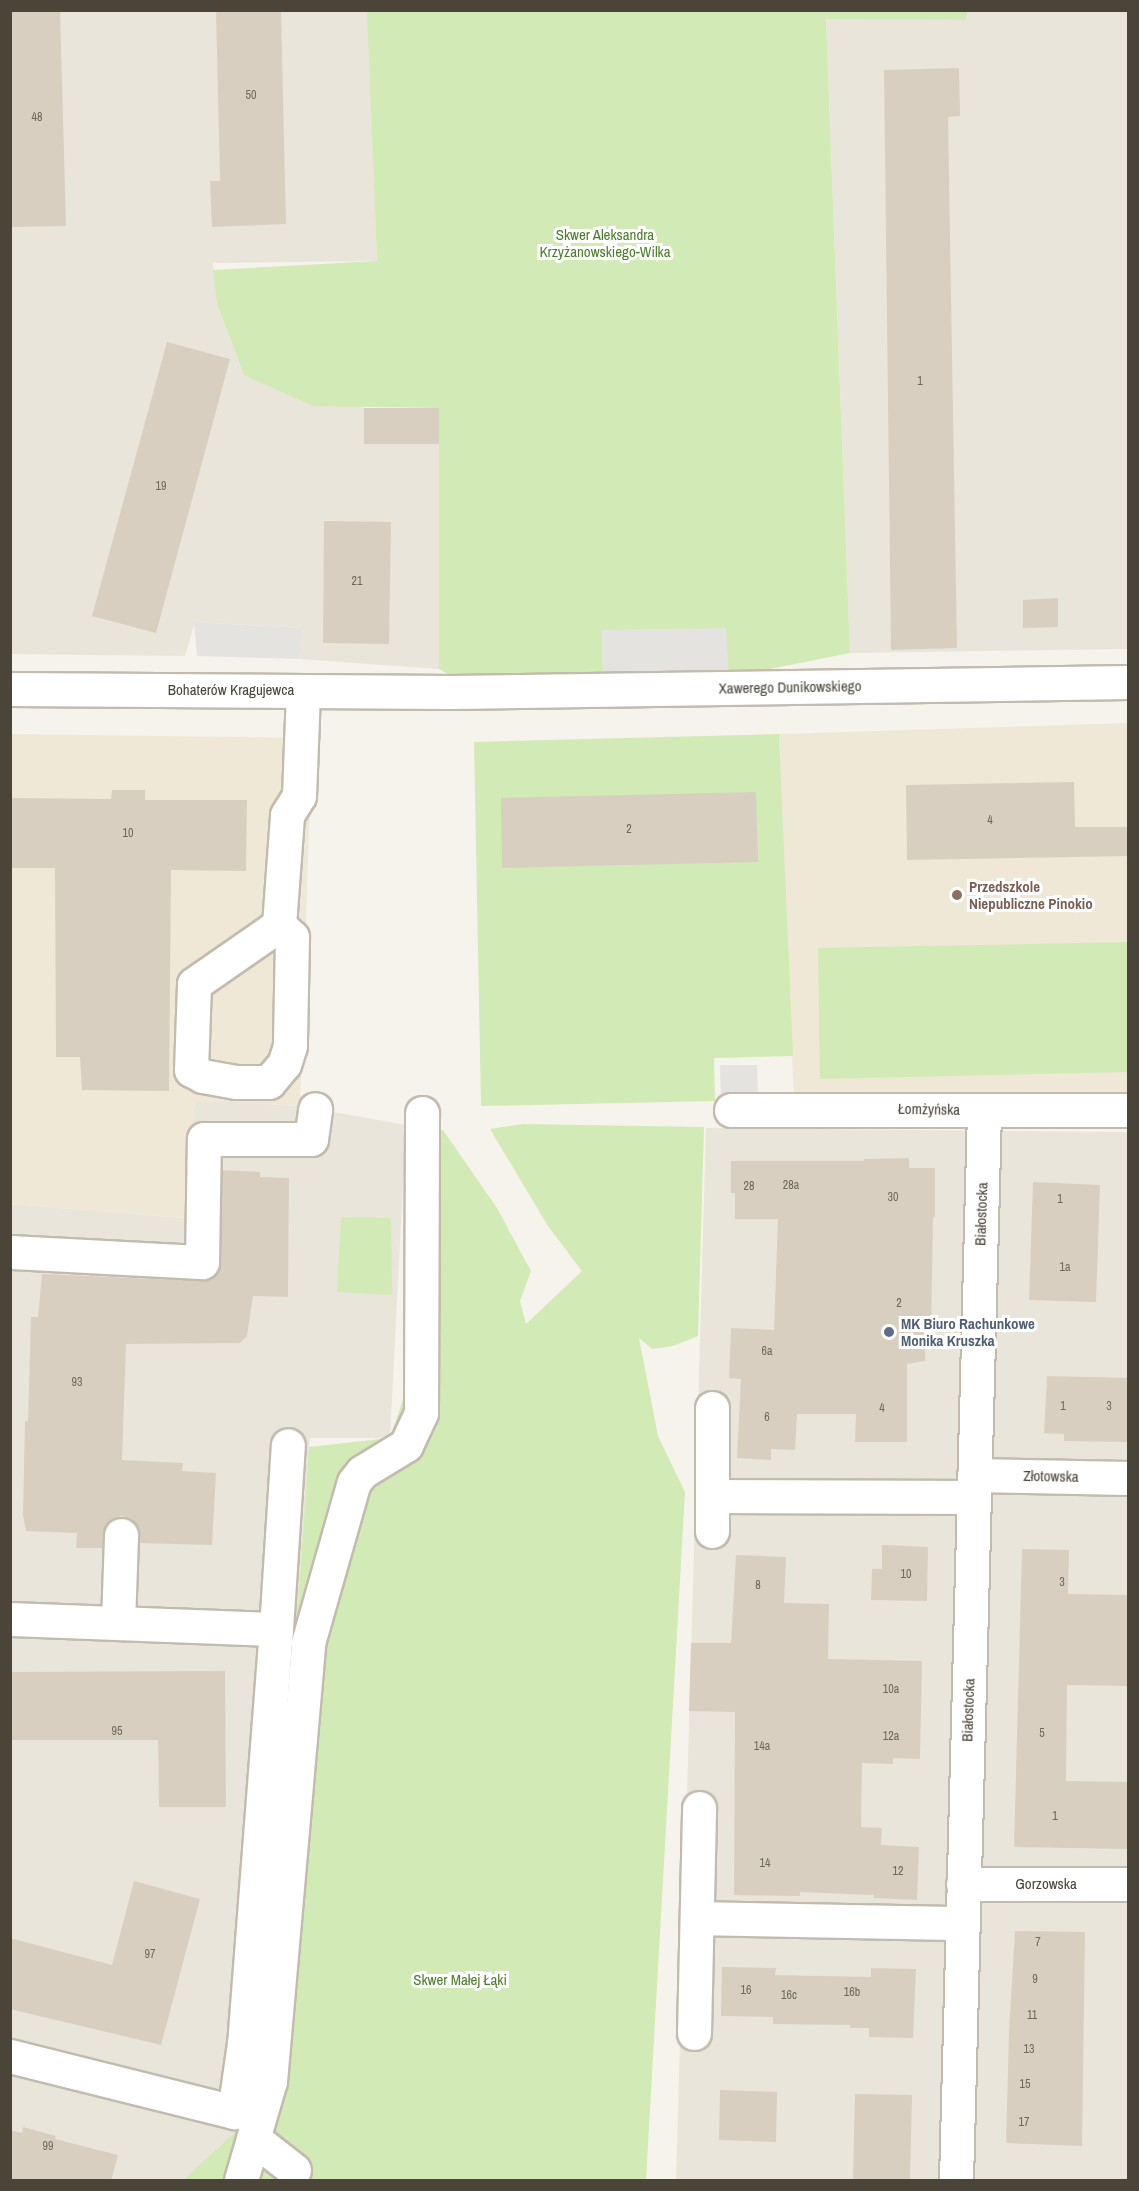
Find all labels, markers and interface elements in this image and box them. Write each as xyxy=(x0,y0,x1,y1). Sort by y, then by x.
house number: 50 xyxy=(246,89,256,103)
house number: 48 xyxy=(32,111,42,125)
park label: Skwer Aleksandra Krzyżanowskiego-Wilka xyxy=(539,225,671,260)
house number: 1 xyxy=(917,375,923,389)
house number: 19 xyxy=(156,480,166,494)
house number: 21 xyxy=(352,575,362,589)
street label: Xawerego Dunikowskiego xyxy=(718,677,862,697)
street label: Bohaterów Kragujewca xyxy=(168,681,294,699)
house number: 4 xyxy=(987,814,993,828)
house number: 2 xyxy=(626,823,632,837)
house number: 10 xyxy=(123,827,133,841)
place label: Przedszkole Niepubliczne Pinokio xyxy=(969,877,1093,912)
marker: Przedszkole Niepubliczne Pinokio xyxy=(950,888,964,902)
street label: Łomżyńska xyxy=(898,1099,960,1119)
house number: 28a xyxy=(783,1179,799,1193)
house number: 28 xyxy=(744,1180,754,1194)
street label: Białostocka xyxy=(971,1182,991,1246)
house number: 30 xyxy=(888,1191,898,1205)
house number: 1 xyxy=(1057,1193,1063,1207)
house number: 1a xyxy=(1060,1261,1070,1275)
house number: 2 xyxy=(896,1297,902,1311)
place label: MK Biuro Rachunkowe Monika Kruszka xyxy=(901,1314,1035,1349)
marker: MK Biuro Rachunkowe Monika Kruszka xyxy=(882,1325,896,1339)
house number: 6a xyxy=(762,1345,772,1359)
house number: 93 xyxy=(72,1376,82,1390)
house number: 1 xyxy=(1060,1400,1066,1414)
house number: 3 xyxy=(1106,1400,1112,1414)
house number: 4 xyxy=(879,1402,885,1416)
house number: 6 xyxy=(764,1411,770,1425)
street label: Złotowska xyxy=(1023,1467,1079,1485)
house number: 10 xyxy=(901,1568,911,1582)
house number: 3 xyxy=(1059,1576,1065,1590)
house number: 8 xyxy=(755,1579,761,1593)
street label: Białostocka xyxy=(958,1678,978,1742)
house number: 10a xyxy=(883,1683,899,1697)
house number: 95 xyxy=(112,1725,122,1739)
house number: 5 xyxy=(1039,1727,1045,1741)
house number: 12a xyxy=(883,1730,899,1744)
house number: 14a xyxy=(754,1740,770,1754)
house number: 1 xyxy=(1052,1810,1058,1824)
house number: 14 xyxy=(760,1857,770,1871)
house number: 12 xyxy=(893,1865,903,1879)
street label: Gorzowska xyxy=(1015,1875,1077,1893)
house number: 7 xyxy=(1035,1936,1041,1950)
house number: 97 xyxy=(145,1948,155,1962)
park label: Skwer Małej Łąki xyxy=(413,1971,507,1989)
house number: 9 xyxy=(1032,1973,1038,1987)
house number: 16 xyxy=(741,1984,751,1998)
house number: 16b xyxy=(844,1986,860,2000)
house number: 16c xyxy=(781,1989,797,2003)
house number: 11 xyxy=(1027,2009,1037,2023)
house number: 13 xyxy=(1024,2043,1034,2057)
house number: 15 xyxy=(1020,2078,1030,2092)
house number: 17 xyxy=(1019,2116,1029,2130)
house number: 99 xyxy=(43,2140,53,2154)

